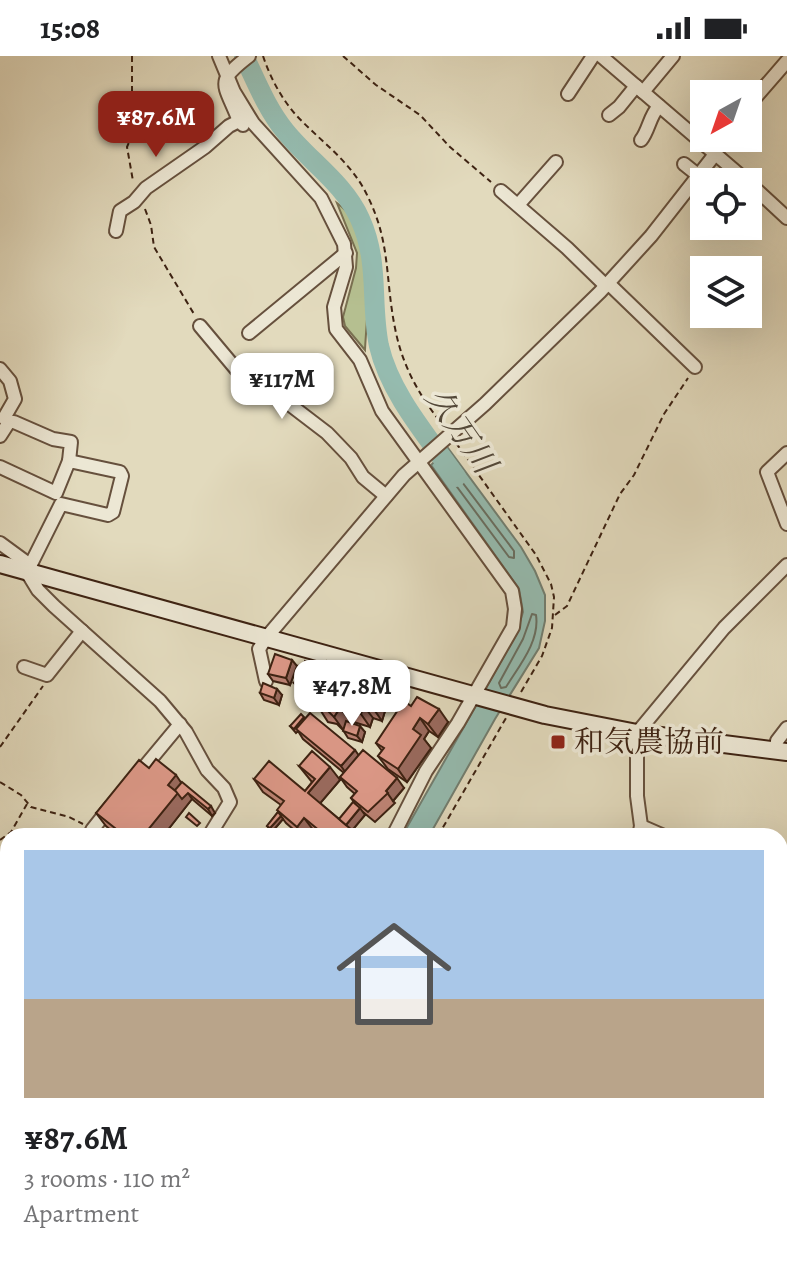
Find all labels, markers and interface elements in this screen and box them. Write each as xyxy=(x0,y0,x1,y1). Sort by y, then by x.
text: 15:08 xyxy=(40,8,100,48)
north arrow xyxy=(690,80,762,152)
map controls xyxy=(690,80,762,328)
pin: ¥87.6M xyxy=(91,91,221,159)
text: ¥87.6M xyxy=(116,99,196,134)
button: locate xyxy=(690,168,762,240)
button: layers xyxy=(690,256,762,328)
pin: ¥117M xyxy=(226,353,338,421)
text: ¥117M xyxy=(249,361,315,396)
water label: 久万川 xyxy=(415,378,508,484)
pin: ¥47.8M xyxy=(287,660,417,728)
text: ¥47.8M xyxy=(312,668,392,703)
place label: 和気農協前 xyxy=(574,722,724,762)
marker: 和気農協前 xyxy=(549,733,567,751)
icon: home xyxy=(322,902,466,1046)
text: ¥87.6M xyxy=(24,1114,128,1161)
text: 3 rooms · 110 m² xyxy=(24,1161,190,1196)
text: Apartment xyxy=(24,1196,139,1231)

